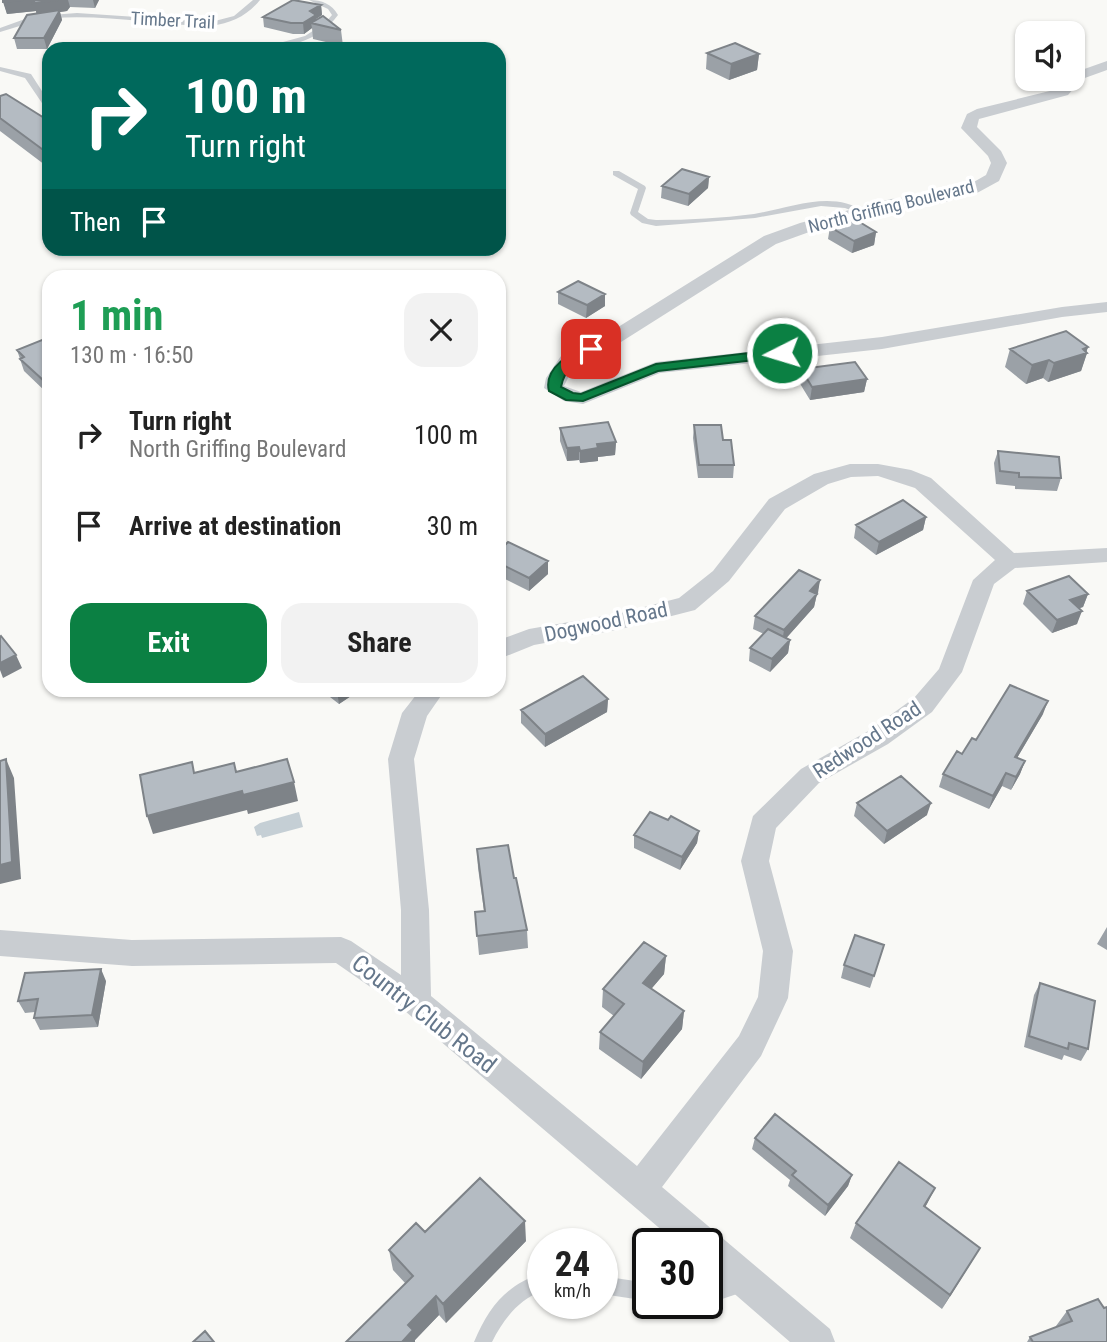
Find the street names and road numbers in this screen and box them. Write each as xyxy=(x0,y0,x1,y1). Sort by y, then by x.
street label: Timber Trail xyxy=(130,7,216,33)
street label: North Griffing Boulevard xyxy=(806,175,976,237)
street label: Dogwood Road xyxy=(542,597,670,647)
street label: Redwood Road xyxy=(809,696,925,784)
street label: Country Club Road xyxy=(346,949,502,1079)

